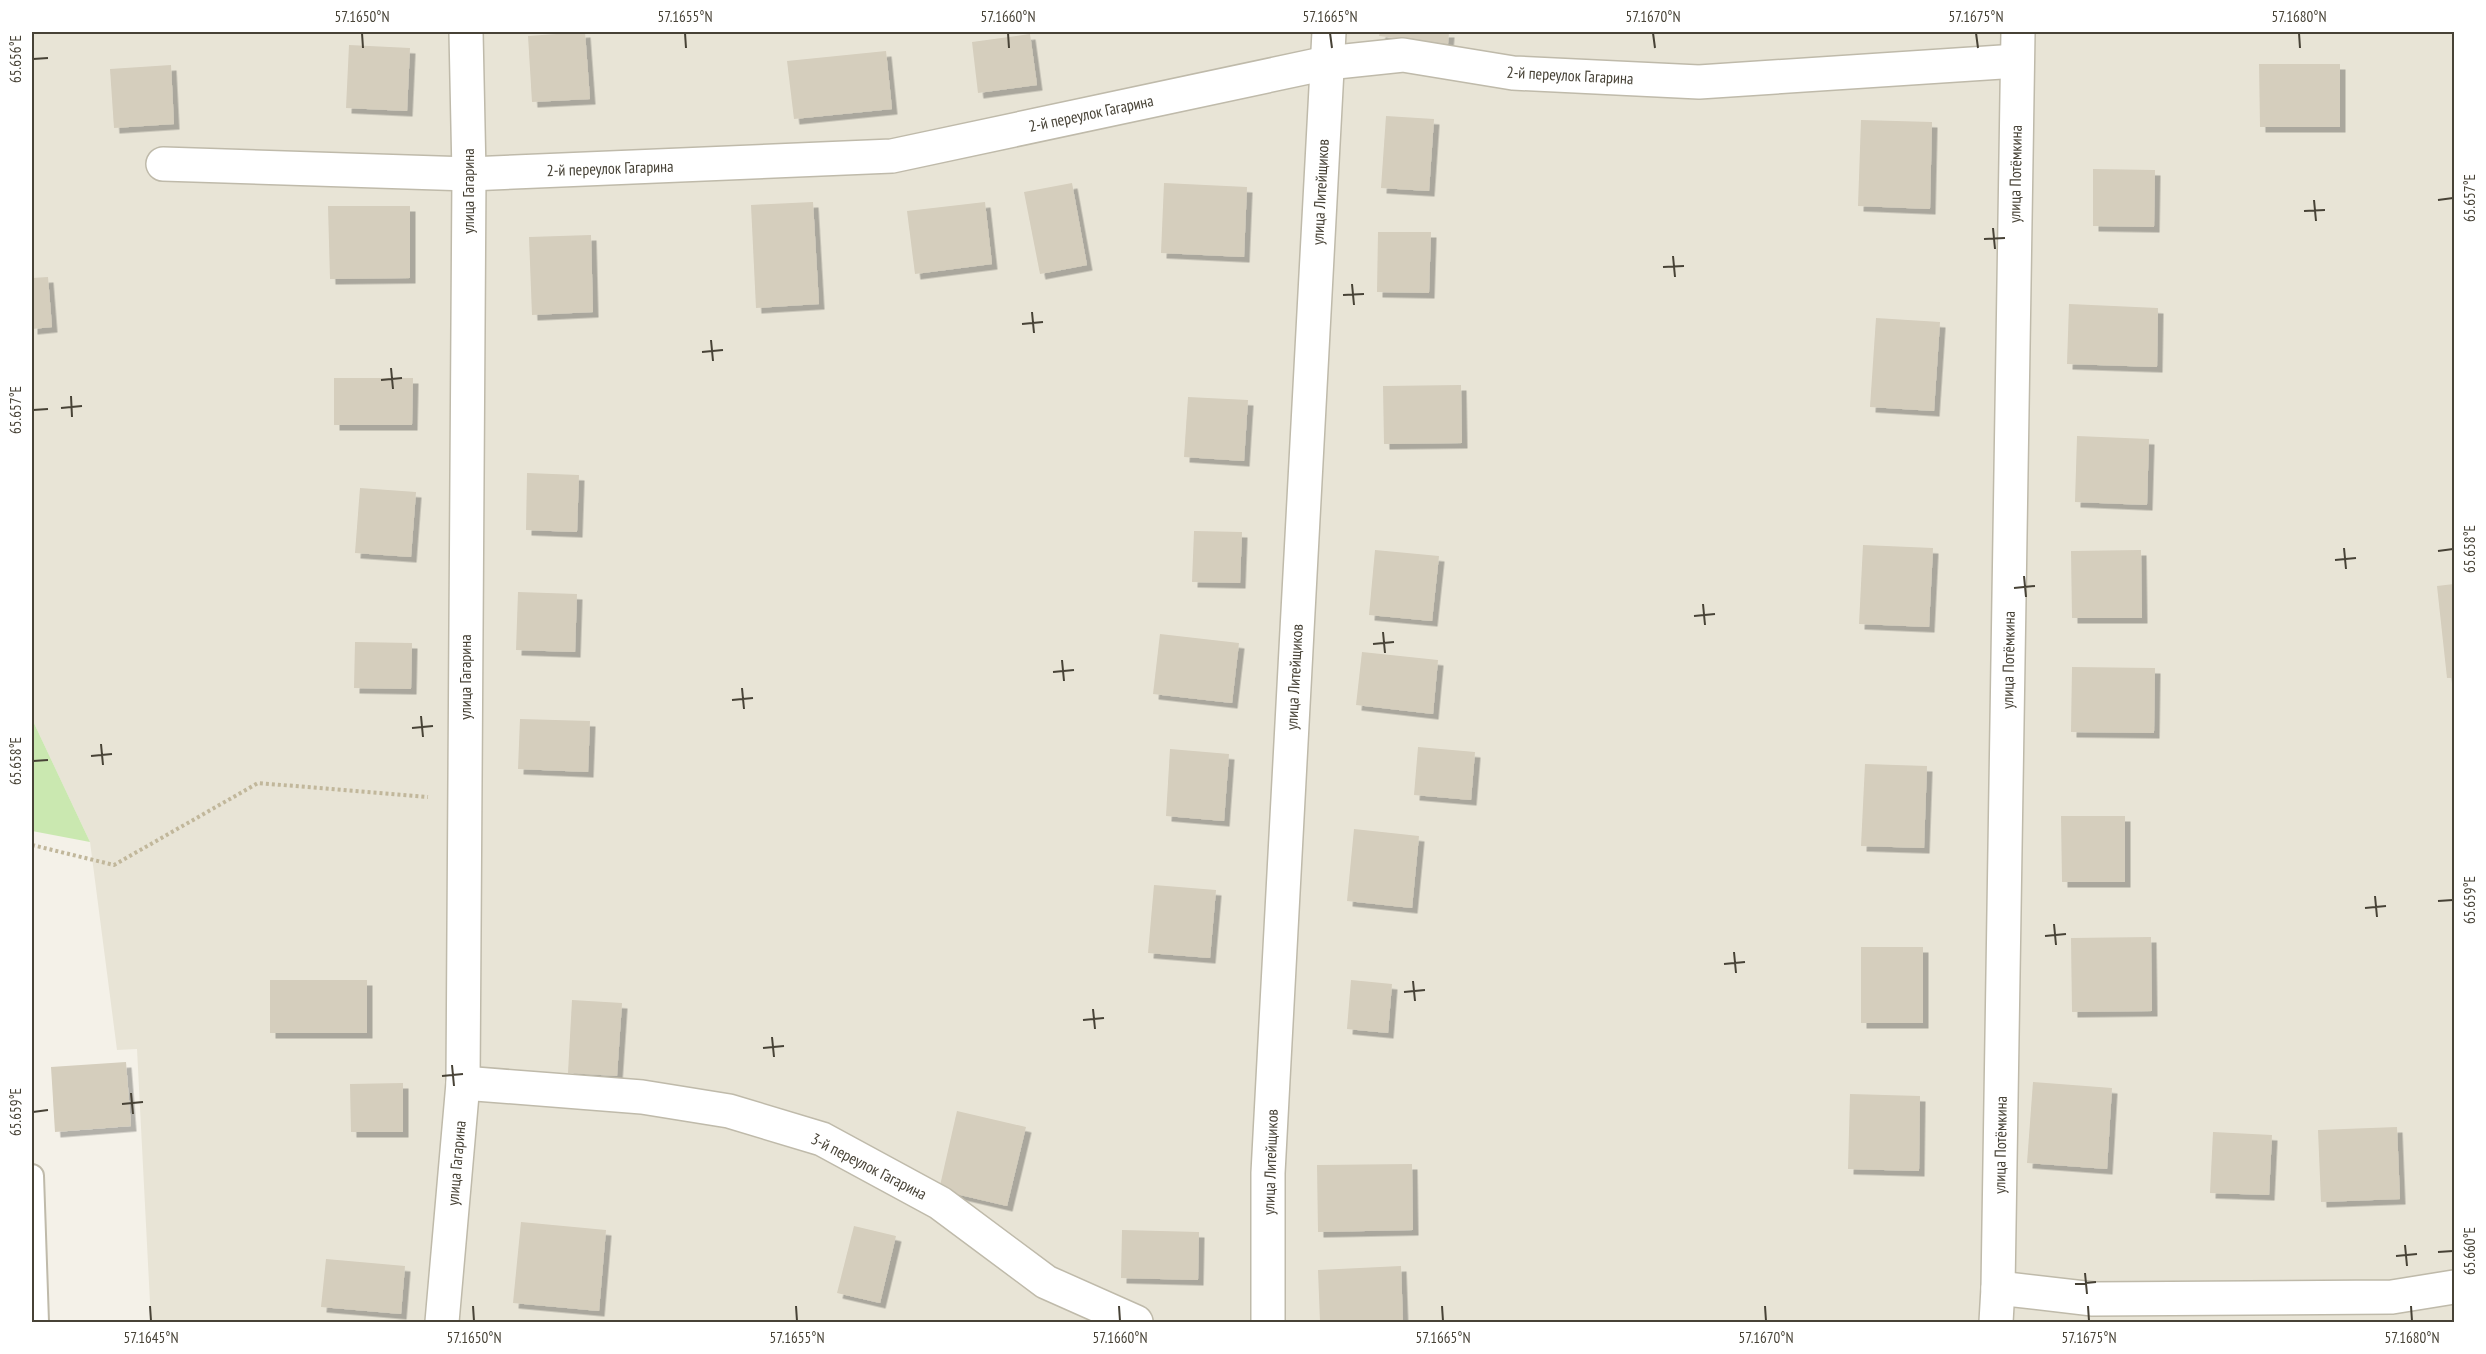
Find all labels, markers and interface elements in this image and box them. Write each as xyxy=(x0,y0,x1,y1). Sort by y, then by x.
text: 57.1650°N xyxy=(334,7,390,26)
text: 57.1655°N xyxy=(657,7,713,26)
text: 57.1660°N xyxy=(980,7,1036,26)
text: 57.1665°N xyxy=(1302,7,1358,26)
text: 57.1670°N xyxy=(1625,7,1681,26)
text: 57.1675°N xyxy=(1948,7,2004,26)
text: 57.1680°N xyxy=(2271,7,2327,26)
text: 65.656°E xyxy=(6,35,25,83)
street label: 2-й переулок Гагарина xyxy=(1506,62,1634,88)
street label: 2-й переулок Гагарина xyxy=(1027,90,1155,136)
street label: улица Потёмкина xyxy=(2004,125,2026,223)
street label: улица Литейщиков xyxy=(1307,139,1333,245)
street label: улица Гагарина xyxy=(458,148,478,234)
street label: 2-й переулок Гагарина xyxy=(546,156,674,180)
text: 65.657°E xyxy=(2460,174,2479,222)
text: 65.657°E xyxy=(6,386,25,434)
text: 65.658°E xyxy=(2460,525,2479,573)
street label: улица Потёмкина xyxy=(1997,611,2019,709)
street label: улица Литейщиков xyxy=(1281,624,1307,730)
street label: улица Гагарина xyxy=(455,634,475,720)
text: 65.658°E xyxy=(6,737,25,785)
text: 65.659°E xyxy=(2460,876,2479,924)
text: 65.659°E xyxy=(6,1088,25,1136)
street label: улица Потёмкина xyxy=(1989,1096,2011,1194)
street label: улица Литейщиков xyxy=(1258,1109,1282,1215)
street label: улица Гагарина xyxy=(442,1120,470,1206)
street label: 3-й переулок Гагарина xyxy=(808,1128,930,1204)
text: 65.660°E xyxy=(2460,1227,2479,1275)
text: 57.1645°N xyxy=(123,1328,179,1347)
text: 57.1650°N xyxy=(446,1328,502,1347)
text: 57.1655°N xyxy=(769,1328,825,1347)
text: 57.1660°N xyxy=(1092,1328,1148,1347)
text: 57.1665°N xyxy=(1415,1328,1471,1347)
text: 57.1670°N xyxy=(1738,1328,1794,1347)
text: 57.1675°N xyxy=(2061,1328,2117,1347)
text: 57.1680°N xyxy=(2384,1328,2440,1347)

